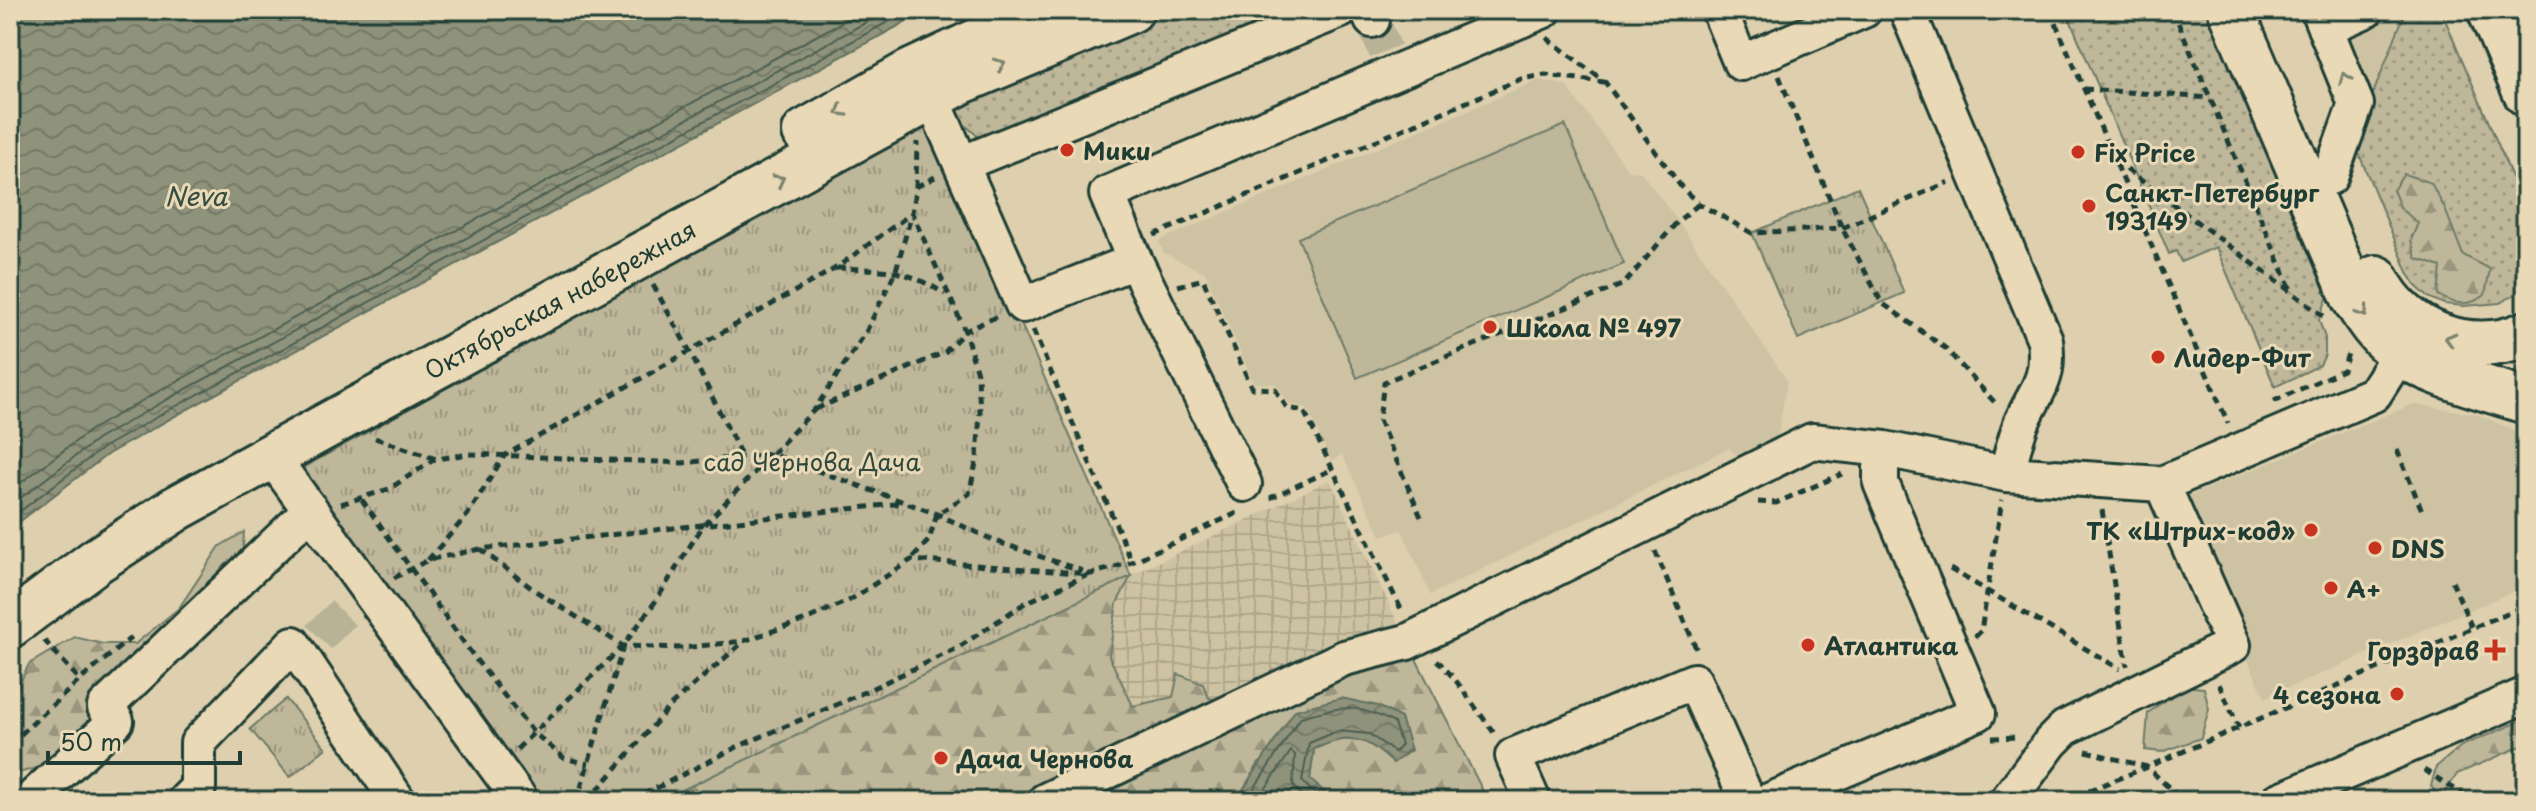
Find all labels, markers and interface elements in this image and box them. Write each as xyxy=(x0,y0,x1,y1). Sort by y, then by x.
one-way arrow xyxy=(991,57,1006,73)
one-way arrow xyxy=(2338,71,2355,85)
one-way arrow xyxy=(835,101,850,117)
place label: Мики xyxy=(1083,132,1151,168)
place label: Fix Price xyxy=(2094,134,2195,170)
marker: Мики xyxy=(1058,141,1076,159)
marker: Fix Price xyxy=(2069,143,2087,161)
one-way arrow xyxy=(771,174,785,189)
place label: Санкт-Петербург 193149 xyxy=(2105,174,2320,238)
water label: Neva xyxy=(165,176,228,215)
marker: Санкт-Петербург 193149 xyxy=(2080,197,2098,215)
street label: Октябрьская набережная xyxy=(417,211,702,388)
one-way arrow xyxy=(2353,303,2368,318)
place label: Школа № 497 xyxy=(1506,309,1681,345)
marker: Школа № 497 xyxy=(1481,318,1499,336)
one-way arrow xyxy=(2444,331,2457,348)
place label: Лидер-Фит xyxy=(2174,339,2312,375)
marker: Лидер-Фит xyxy=(2149,348,2167,366)
park label: сад Чернова Дача xyxy=(703,443,921,479)
place label: ТК «Штрих-код» xyxy=(2086,512,2295,548)
marker: ТК «Штрих-код» xyxy=(2302,521,2320,539)
place label: DNS xyxy=(2391,530,2445,566)
marker: DNS xyxy=(2366,539,2384,557)
place label: А+ xyxy=(2347,570,2381,606)
marker: А+ xyxy=(2322,579,2340,597)
place label: Атлантика xyxy=(1824,627,1959,663)
place label: Горздрав xyxy=(2367,632,2479,668)
marker: Атлантика xyxy=(1799,636,1817,654)
marker: Горздрав xyxy=(2486,641,2504,659)
place label: 4 сезона xyxy=(2273,676,2382,712)
marker: 4 сезона xyxy=(2388,685,2406,703)
scale bar xyxy=(48,715,240,765)
text: 50 m xyxy=(60,723,122,759)
place label: Дача Чернова xyxy=(956,740,1134,776)
marker: Дача Чернова xyxy=(932,749,950,767)

